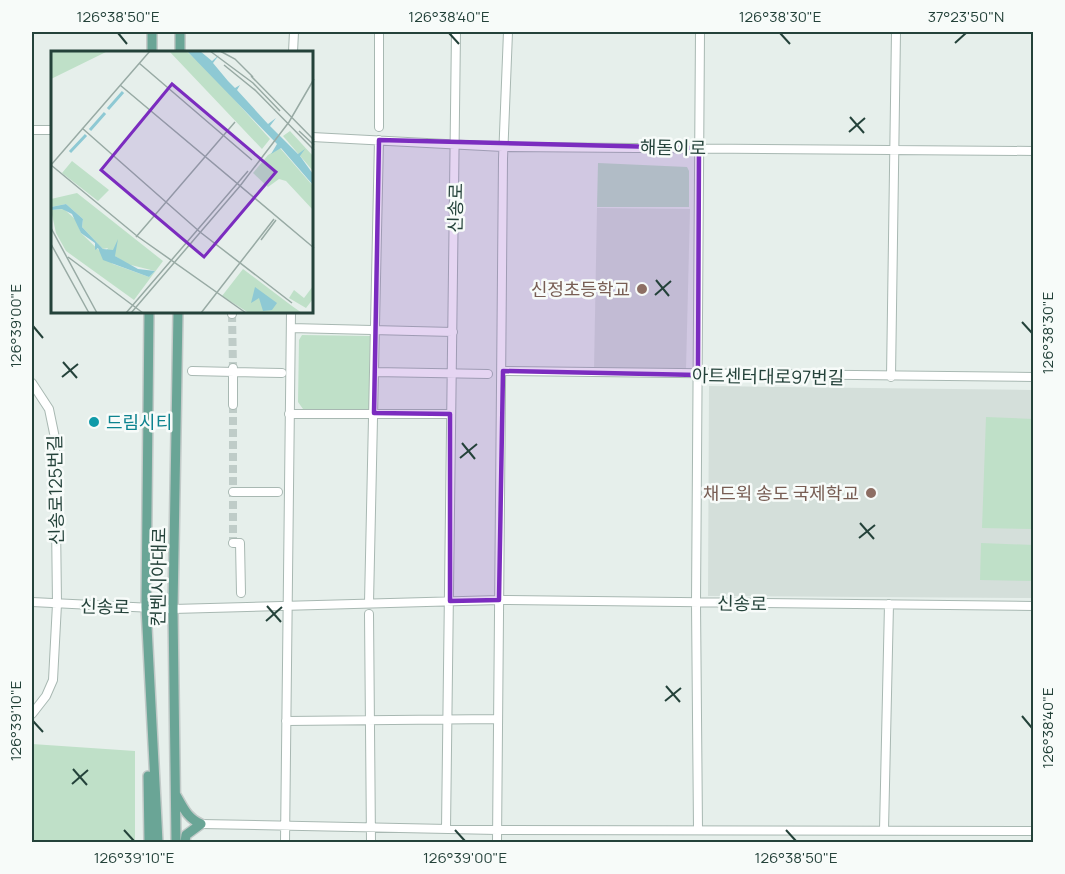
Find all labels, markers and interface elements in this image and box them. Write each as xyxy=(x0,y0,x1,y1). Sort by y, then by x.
text: 126°38'50"E xyxy=(77,6,159,27)
text: 126°38'40"E xyxy=(408,6,490,27)
text: 126°38'30"E xyxy=(739,6,821,27)
text: 37°23'50"N xyxy=(928,6,1004,27)
inset map xyxy=(51,51,314,314)
street label: 해돋이로 xyxy=(640,134,706,160)
street label: 신송로 xyxy=(443,183,467,233)
place label: 신정초등학교 xyxy=(531,277,630,301)
marker: 신정초등학교 xyxy=(635,282,649,296)
text: 126°39'00"E xyxy=(5,284,26,368)
text: 126°38'30"E xyxy=(1037,292,1058,374)
street label: 아트센터대로97번길 xyxy=(692,363,844,389)
place label: 드림시티 xyxy=(106,410,172,434)
marker: 드림시티 xyxy=(87,415,101,429)
street label: 신송로125번길 xyxy=(42,435,68,545)
place label: 채드윅 송도 국제학교 xyxy=(703,481,859,505)
marker: 채드윅 송도 국제학교 xyxy=(864,486,878,500)
street label: 컨벤시아대로 xyxy=(145,527,171,627)
street label: 신송로 xyxy=(717,591,767,615)
street label: 신송로 xyxy=(80,593,130,619)
text: 126°39'10"E xyxy=(5,681,26,761)
text: 126°38'40"E xyxy=(1037,687,1058,769)
text: 126°39'10"E xyxy=(94,847,174,868)
text: 126°39'00"E xyxy=(423,847,507,868)
text: 126°38'50"E xyxy=(755,847,837,868)

